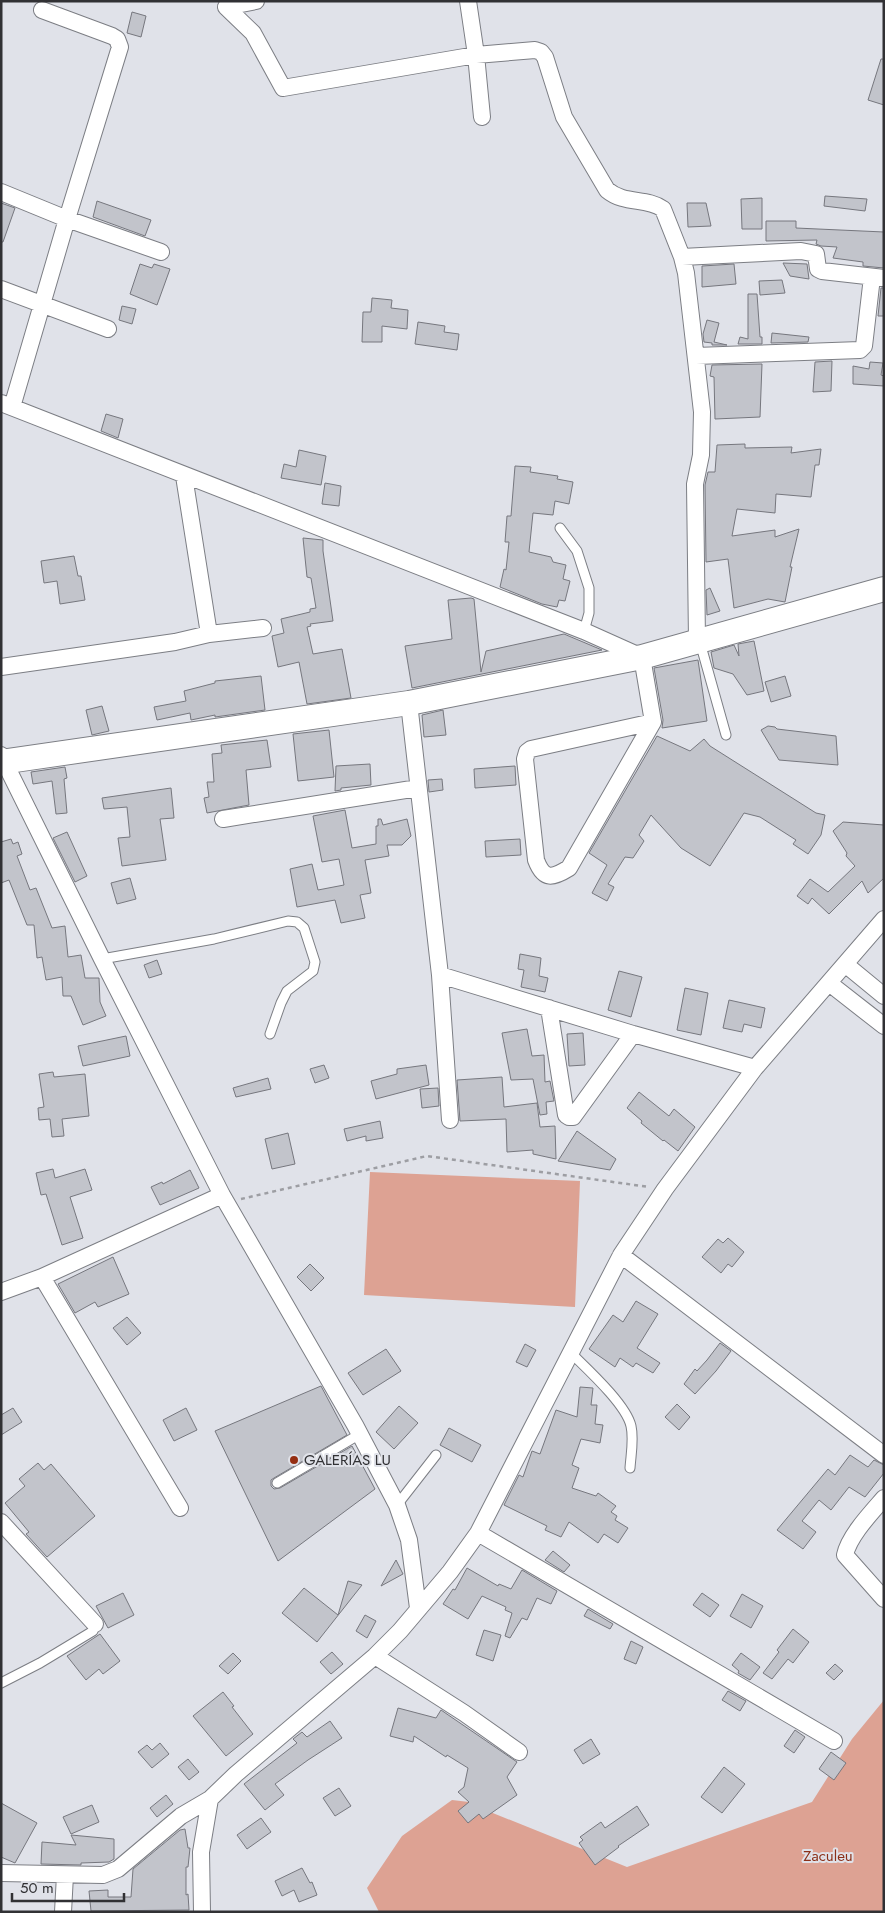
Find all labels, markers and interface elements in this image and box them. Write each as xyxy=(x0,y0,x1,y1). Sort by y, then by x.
place label: GALERÍAS LU xyxy=(304,1449,391,1471)
marker: GALERÍAS LU xyxy=(288,1454,300,1466)
park label: Zaculeu xyxy=(803,1845,853,1867)
scale bar xyxy=(12,1870,125,1902)
text: 50 m xyxy=(20,1877,54,1899)

